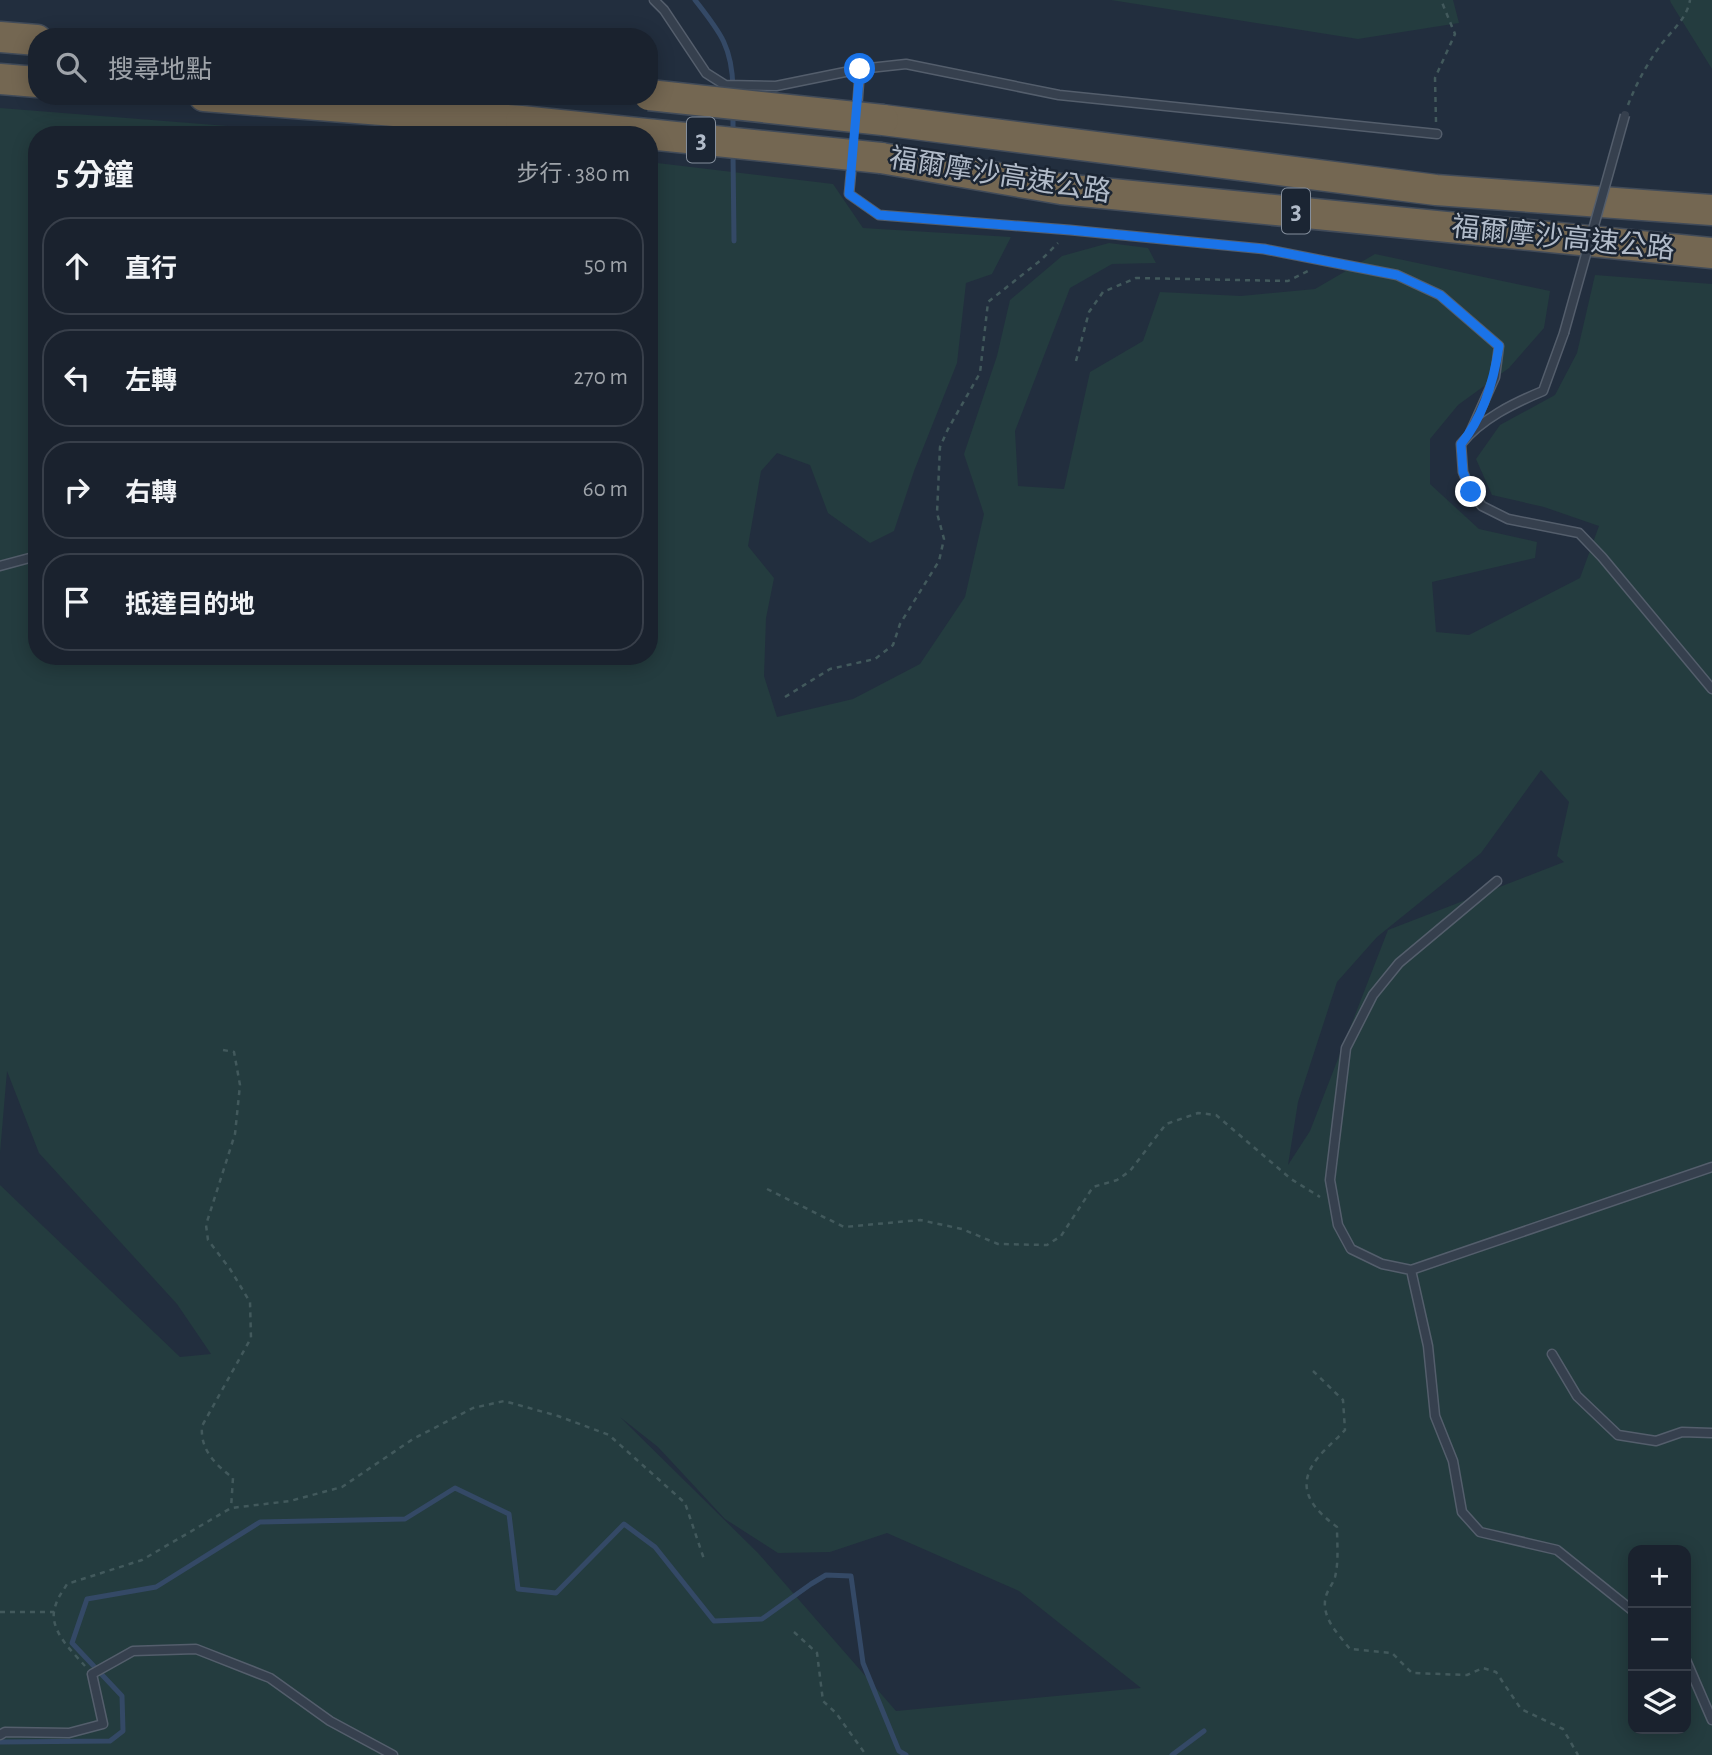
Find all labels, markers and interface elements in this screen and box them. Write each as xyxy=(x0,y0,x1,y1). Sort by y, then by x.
search box xyxy=(28,28,658,105)
icon: search xyxy=(52,48,90,86)
route start xyxy=(844,53,875,84)
text: 搜尋地點 xyxy=(108,57,212,83)
road number: 3 xyxy=(687,118,715,162)
street label: 福爾摩沙高速公路 xyxy=(887,143,1113,207)
text: 5 分鐘 xyxy=(56,161,134,191)
text: 步行 · 380 m xyxy=(516,163,630,186)
road number: 3 xyxy=(1282,188,1310,233)
street label: 福爾摩沙高速公路 xyxy=(1450,211,1676,265)
icon: ahead xyxy=(58,247,96,285)
text: 50 m xyxy=(584,254,628,277)
text: 直行 xyxy=(125,256,177,282)
icon: left xyxy=(58,359,96,397)
text: 270 m xyxy=(574,366,628,389)
text: 左轉 xyxy=(125,368,177,394)
icon: right xyxy=(58,471,96,509)
route end xyxy=(1455,476,1486,507)
text: 60 m xyxy=(583,478,628,501)
text: 右轉 xyxy=(125,480,177,506)
icon: arrive xyxy=(58,583,96,621)
text: 抵達目的地 xyxy=(125,592,255,618)
map controls xyxy=(1628,1545,1691,1734)
button: + xyxy=(1628,1545,1691,1608)
button: − xyxy=(1628,1608,1691,1671)
button: layers xyxy=(1628,1671,1691,1734)

